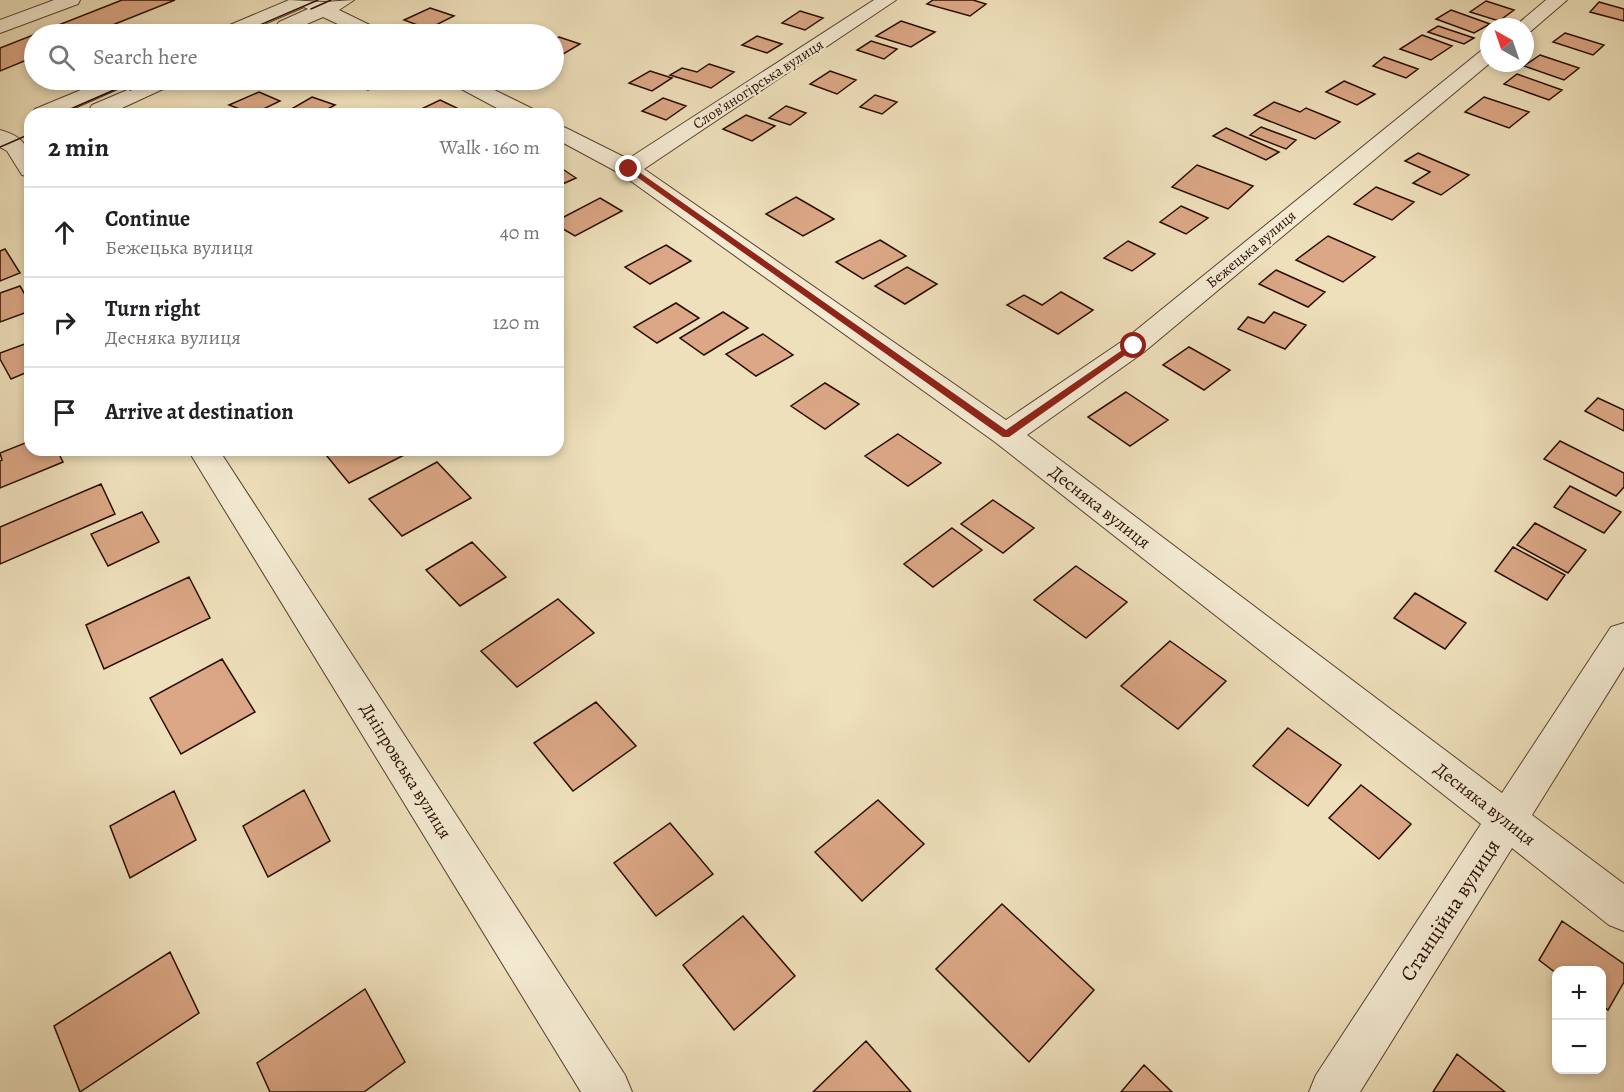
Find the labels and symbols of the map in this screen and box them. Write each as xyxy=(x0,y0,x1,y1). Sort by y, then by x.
north arrow xyxy=(1480,18,1534,72)
street label: Слов’яногірська вулиця xyxy=(689,34,827,134)
route end xyxy=(615,155,641,181)
street label: Бежецька вулиця xyxy=(1202,206,1300,292)
route start xyxy=(1120,332,1146,358)
street label: Десняка вулиця xyxy=(1044,460,1156,554)
street label: Дніпровська вулиця xyxy=(355,699,457,843)
street label: Десняка вулиця xyxy=(1429,757,1541,851)
street label: Станційна вулиця xyxy=(1393,833,1507,987)

